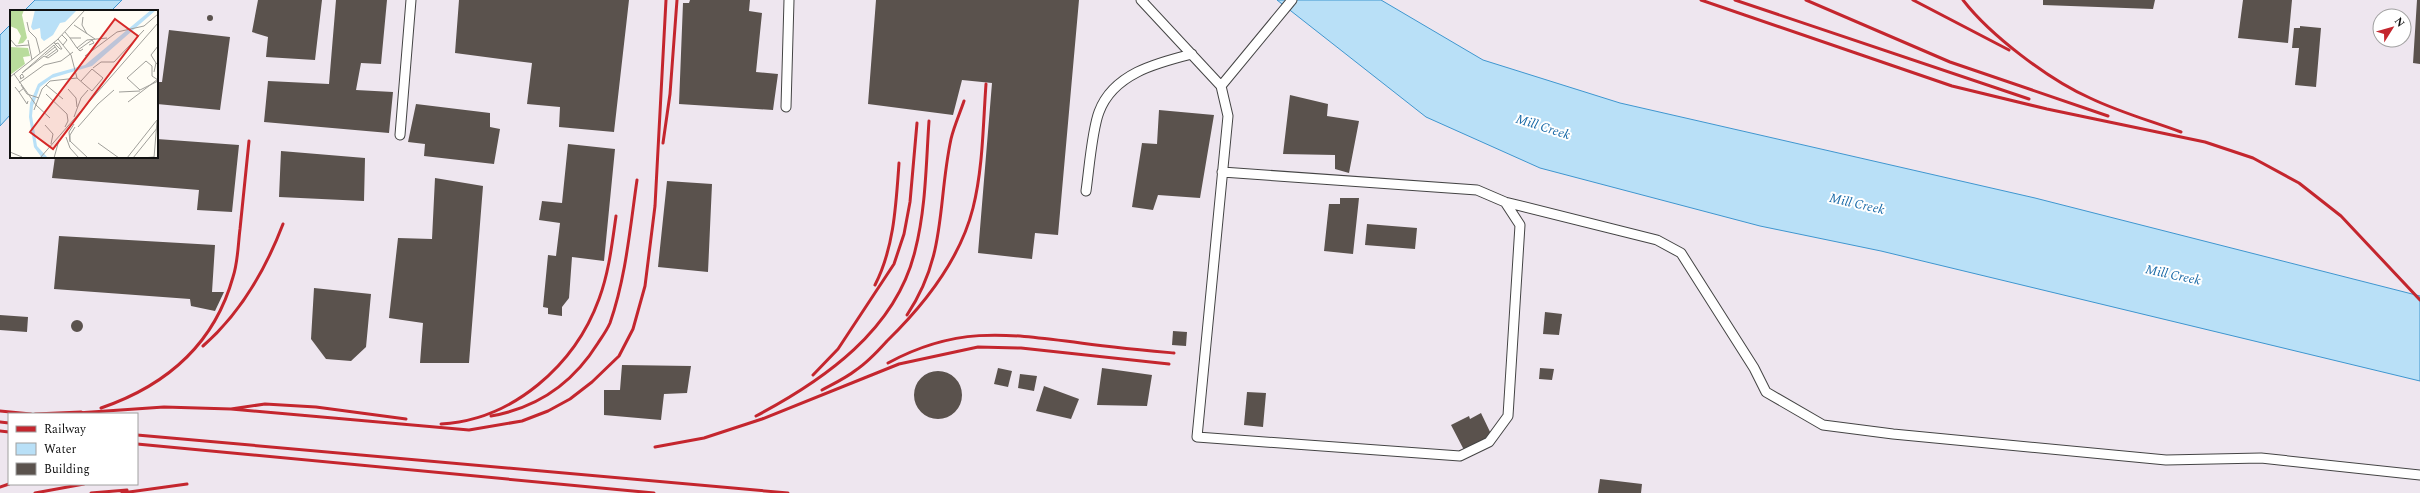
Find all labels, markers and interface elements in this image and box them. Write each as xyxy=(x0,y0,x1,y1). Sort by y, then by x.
north arrow xyxy=(2372,8,2412,48)
inset map xyxy=(10,10,158,158)
text: N xyxy=(2390,14,2409,31)
water label: Mill Creek xyxy=(1513,109,1573,145)
water label: Mill Creek xyxy=(1827,188,1887,220)
water label: Mill Creek xyxy=(2144,259,2202,291)
legend xyxy=(8,413,138,485)
text: Railway xyxy=(44,420,87,439)
text: Water xyxy=(44,440,76,459)
text: Building xyxy=(44,460,90,479)

